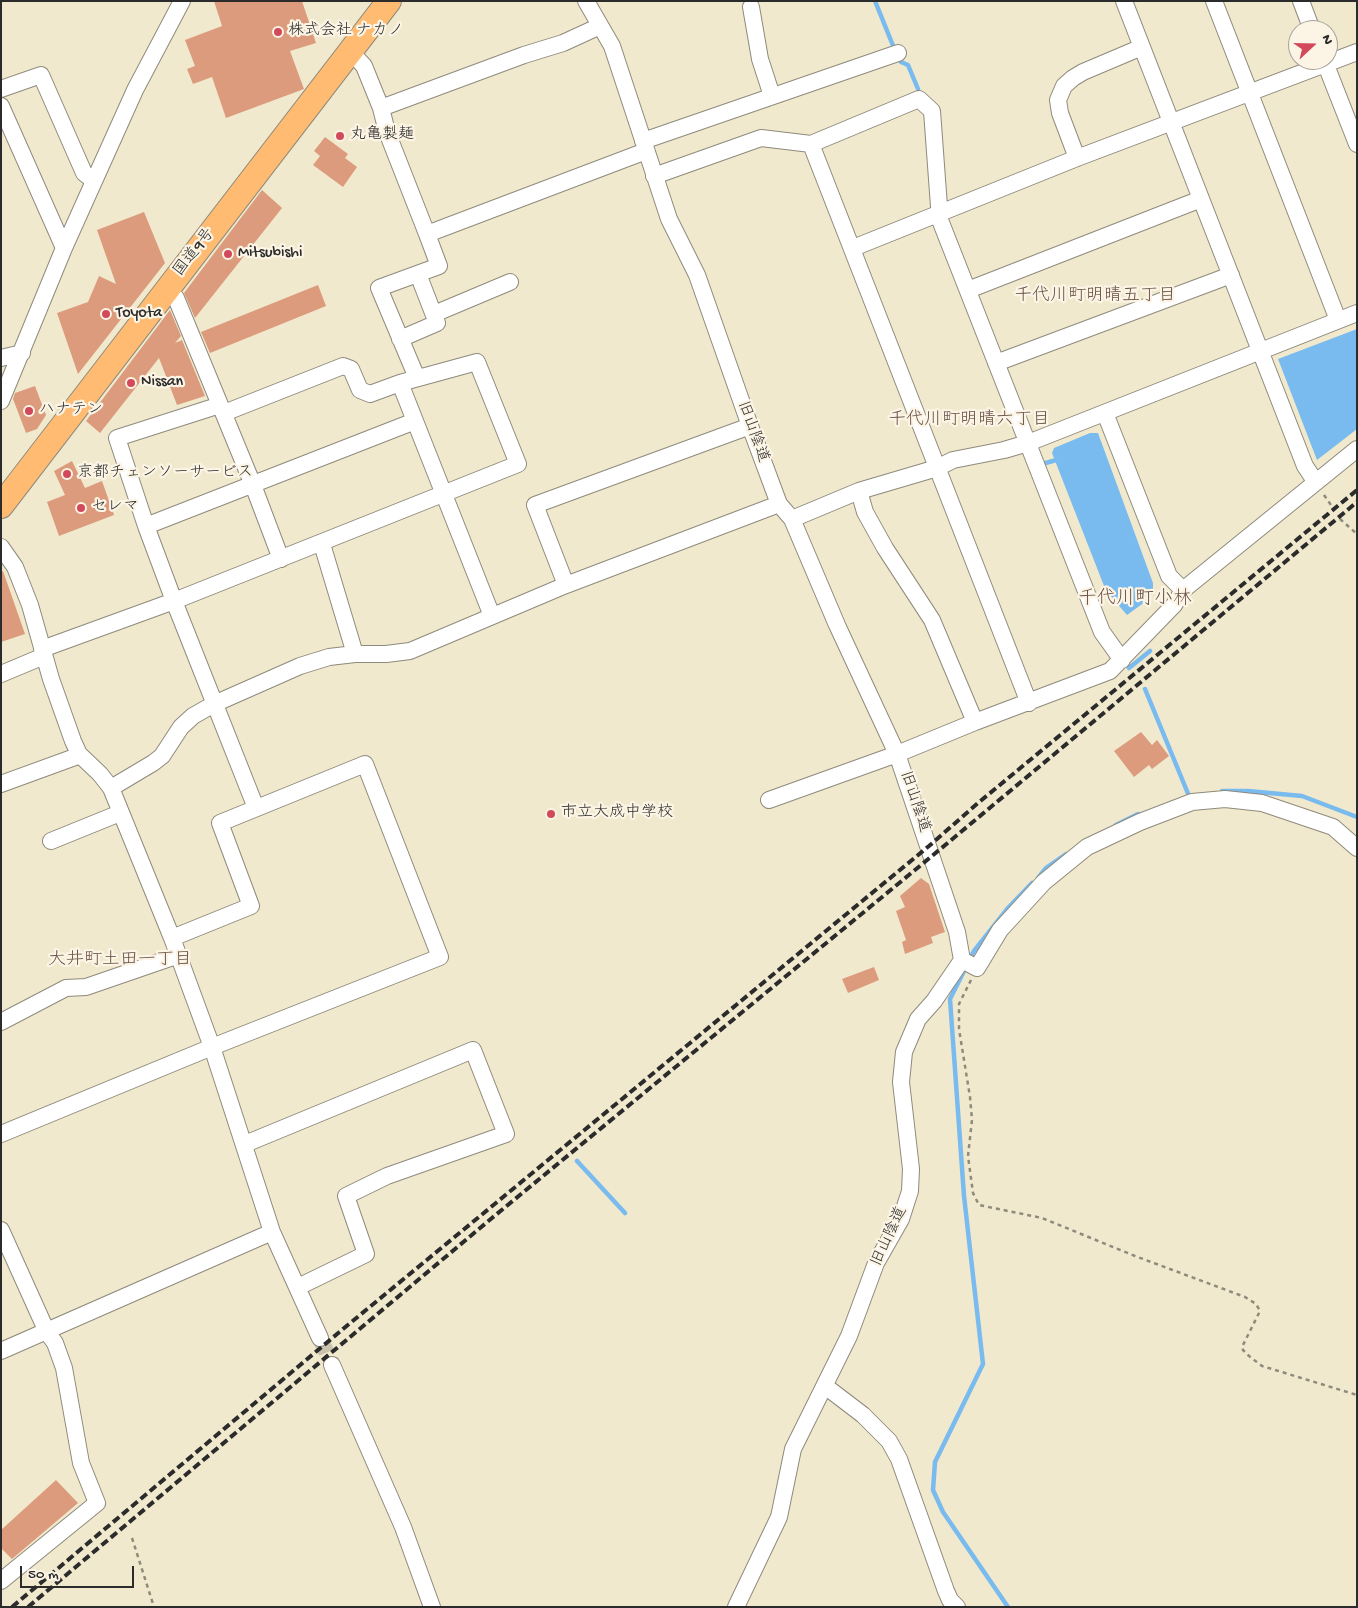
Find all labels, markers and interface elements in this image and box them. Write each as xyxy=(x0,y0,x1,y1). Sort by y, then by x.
north arrow xyxy=(1288,20,1338,70)
place label: 株式会社 ナカノ xyxy=(288,22,404,42)
marker: 株式会社 ナカノ xyxy=(272,26,284,38)
text: N xyxy=(1317,32,1336,47)
place label: 丸亀製麺 xyxy=(350,126,414,146)
marker: 丸亀製麺 xyxy=(334,130,346,142)
street label: 国道9号 xyxy=(170,225,220,281)
place label: Mitsubishi xyxy=(238,244,302,264)
marker: Mitsubishi xyxy=(222,248,234,260)
district label: 千代川町明晴五丁目 xyxy=(1014,286,1176,308)
place label: Toyota xyxy=(116,304,162,324)
marker: Toyota xyxy=(100,308,112,320)
place label: Nissan xyxy=(141,373,183,393)
marker: Nissan xyxy=(125,377,137,389)
street label: 旧山陰道 xyxy=(732,399,772,465)
place label: ハナテン xyxy=(39,401,103,421)
marker: ハナテン xyxy=(23,405,35,417)
district label: 千代川町明晴六丁目 xyxy=(888,410,1050,432)
place label: 京都チェンソーサービス xyxy=(77,464,253,484)
marker: 京都チェンソーサービス xyxy=(61,468,73,480)
place label: セレマ xyxy=(91,498,139,518)
marker: セレマ xyxy=(75,502,87,514)
district label: 千代川町小林 xyxy=(1078,589,1192,611)
street label: 旧山陰道 xyxy=(895,769,933,835)
place label: 市立大成中学校 xyxy=(561,804,673,824)
marker: 市立大成中学校 xyxy=(545,808,557,820)
district label: 大井町土田一丁目 xyxy=(48,950,192,972)
street label: 旧山陰道 xyxy=(868,1204,912,1270)
scale bar xyxy=(22,1556,136,1588)
text: 50 m xyxy=(28,1566,59,1584)

